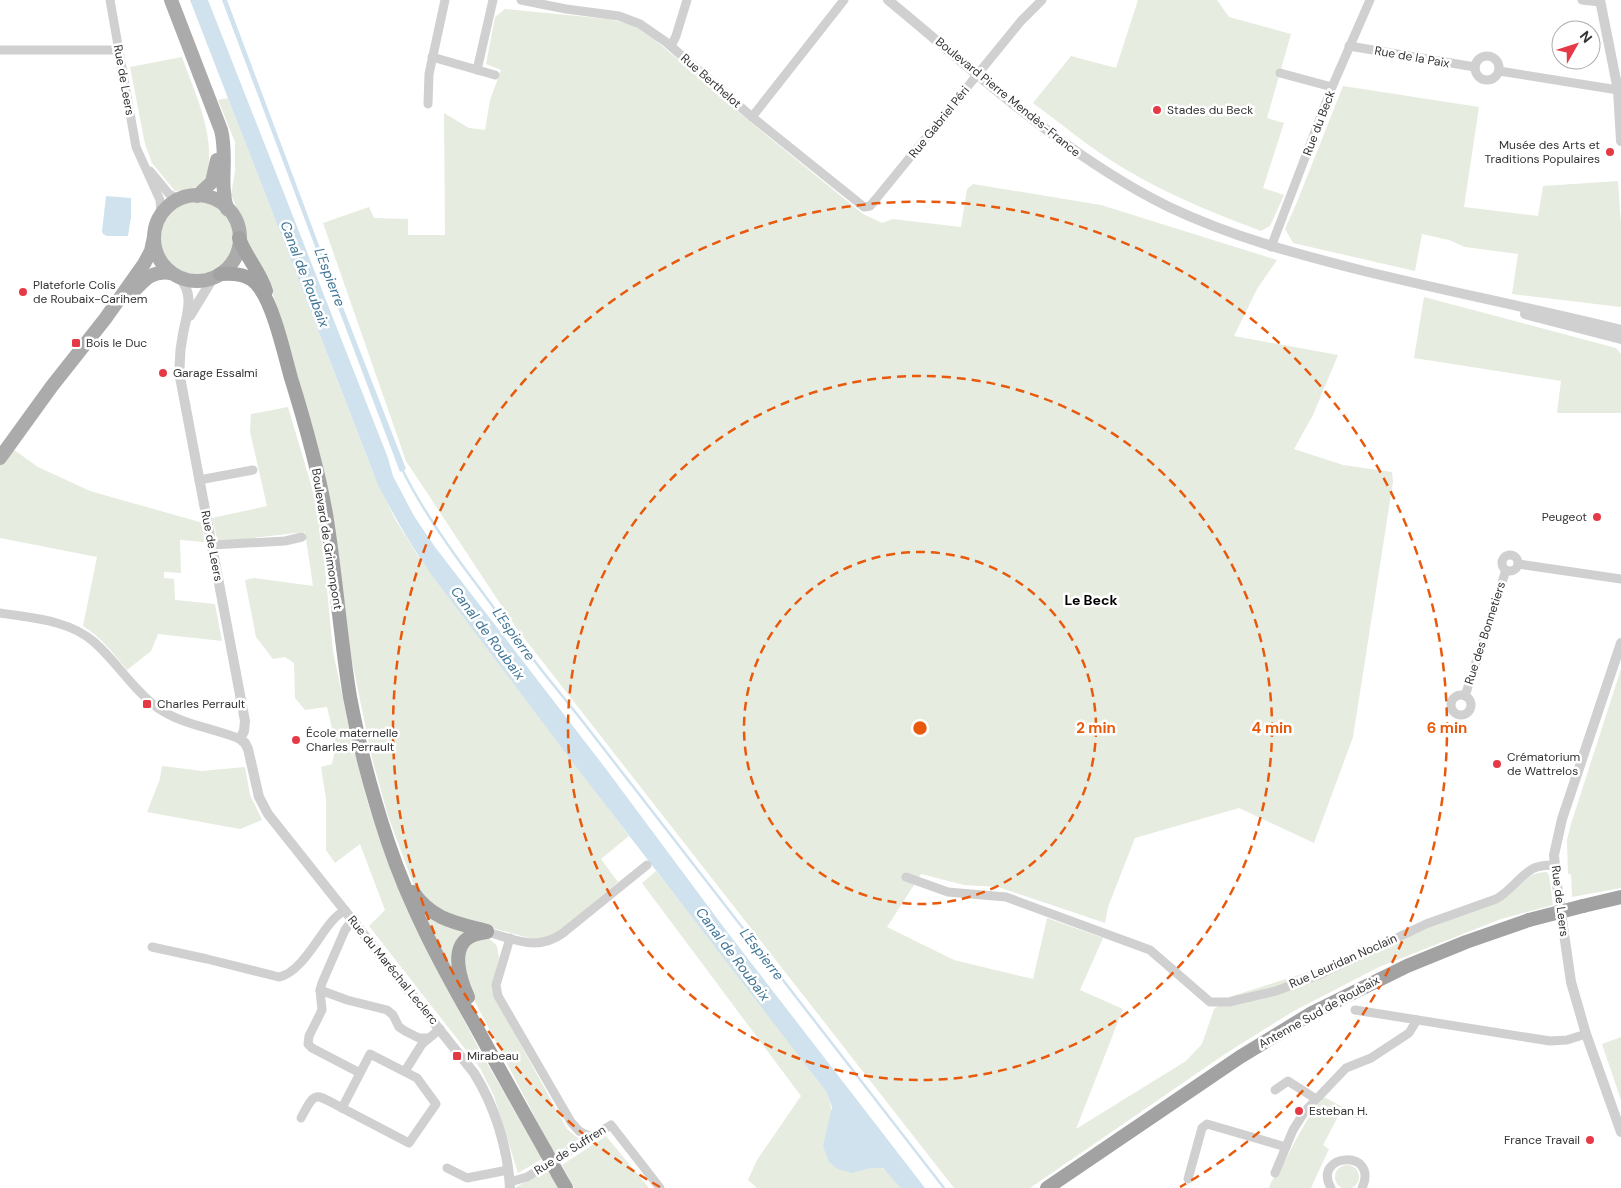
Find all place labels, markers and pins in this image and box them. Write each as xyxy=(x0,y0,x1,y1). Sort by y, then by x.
place label: Stades du Beck xyxy=(1167,102,1253,118)
marker: Stades du Beck xyxy=(1151,104,1163,116)
place label: Musée des Arts et Traditions Populaires xyxy=(1485,137,1600,167)
marker: Musée des Arts et Traditions Populaires xyxy=(1604,146,1616,158)
place label: Plateforle Colis de Roubaix-Carihem xyxy=(33,277,148,307)
marker: Plateforle Colis de Roubaix-Carihem xyxy=(17,286,29,298)
place label: Bois le Duc xyxy=(86,335,147,351)
marker: Bois le Duc xyxy=(70,337,82,349)
place label: Garage Essalmi xyxy=(173,365,258,381)
marker: Garage Essalmi xyxy=(157,367,169,379)
place label: Peugeot xyxy=(1542,509,1587,525)
marker: Peugeot xyxy=(1591,511,1603,523)
place label: Charles Perrault xyxy=(157,696,246,712)
marker: Charles Perrault xyxy=(141,698,153,710)
centre of rings xyxy=(911,719,929,737)
place label: École maternelle Charles Perrault xyxy=(306,725,398,755)
marker: École maternelle Charles Perrault xyxy=(290,734,302,746)
place label: Crématorium de Wattrelos xyxy=(1507,749,1580,779)
marker: Crématorium de Wattrelos xyxy=(1491,758,1503,770)
place label: Mirabeau xyxy=(467,1048,519,1064)
marker: Mirabeau xyxy=(451,1050,463,1062)
place label: Esteban H. xyxy=(1309,1103,1368,1119)
marker: Esteban H. xyxy=(1293,1105,1305,1117)
place label: France Travail xyxy=(1504,1132,1580,1148)
marker: France Travail xyxy=(1584,1134,1596,1146)

